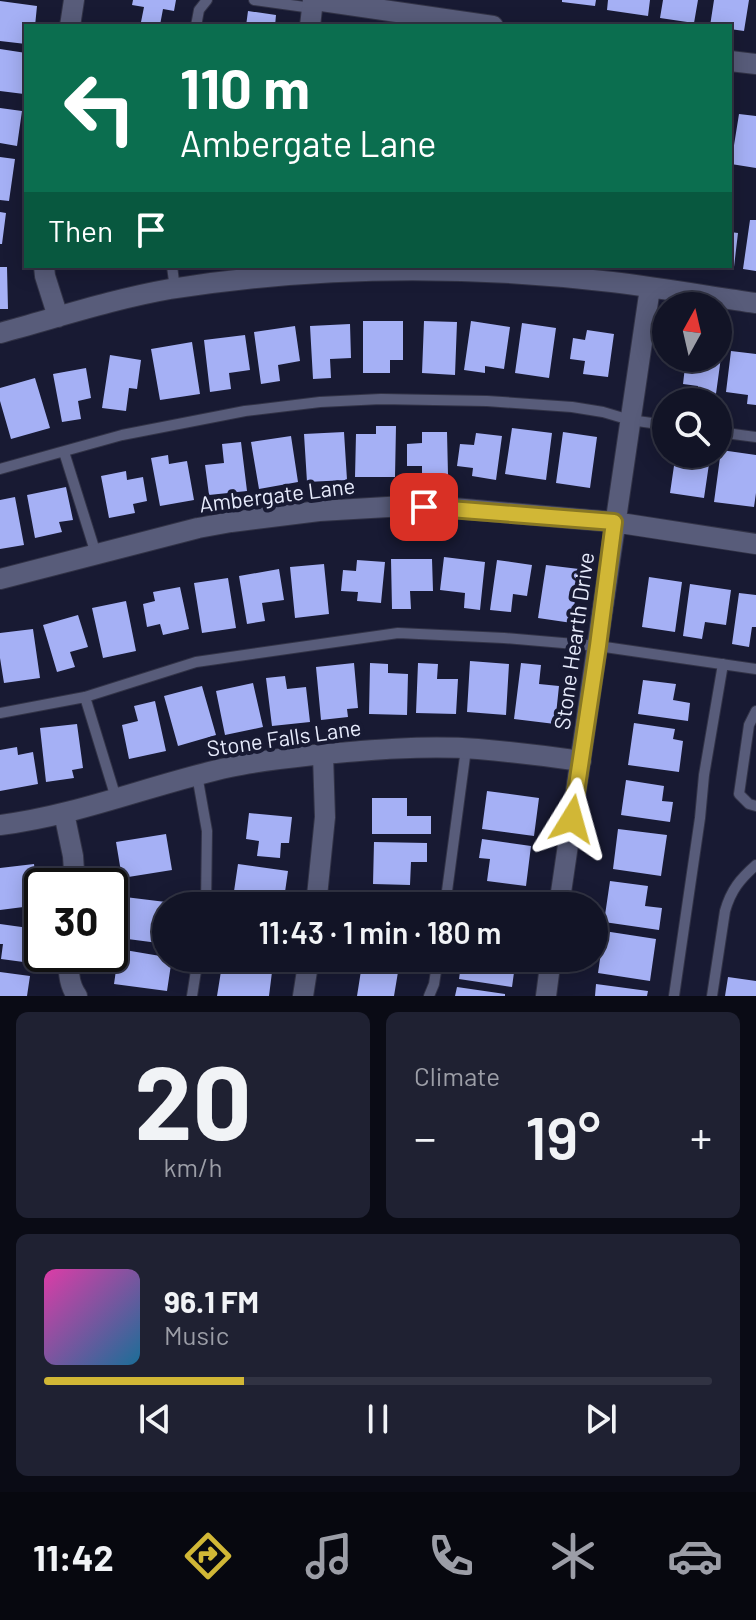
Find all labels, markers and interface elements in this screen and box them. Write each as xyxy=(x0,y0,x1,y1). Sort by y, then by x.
text: 110 m xyxy=(180,53,310,120)
icon: left xyxy=(48,56,152,160)
text: Ambergate Lane xyxy=(180,121,437,164)
icon: arrive xyxy=(129,208,173,252)
text: Then xyxy=(48,212,113,248)
north arrow xyxy=(652,292,732,372)
map controls xyxy=(652,292,732,468)
button: search xyxy=(652,388,732,468)
street label: Ambergate Lane xyxy=(197,472,356,516)
pin xyxy=(390,473,458,541)
icon: arrive xyxy=(402,485,446,529)
street label: Stone Hearth Drive xyxy=(548,550,598,731)
street label: Stone Falls Lane xyxy=(205,713,363,761)
position arrow xyxy=(530,777,614,861)
speed limit sign: 30 xyxy=(24,868,128,972)
text: 11:43 · 1 min · 180 m xyxy=(259,914,501,950)
text: 20 xyxy=(134,1036,252,1161)
text: Climate xyxy=(414,1060,500,1091)
text: 19° xyxy=(525,1100,601,1172)
text: − xyxy=(414,1110,436,1163)
text: + xyxy=(690,1110,712,1163)
text: km/h xyxy=(164,1151,222,1182)
text: 96.1 FM xyxy=(164,1283,259,1319)
text: Music xyxy=(164,1319,229,1350)
icon: previous xyxy=(133,1397,177,1441)
icon: pause xyxy=(356,1397,400,1441)
icon: next xyxy=(579,1397,623,1441)
icon: directions xyxy=(180,1528,236,1584)
icon: music xyxy=(301,1528,357,1584)
icon: phone xyxy=(423,1528,479,1584)
icon: climate xyxy=(545,1528,601,1584)
icon: car xyxy=(667,1528,723,1584)
text: 11:42 xyxy=(33,1535,114,1578)

